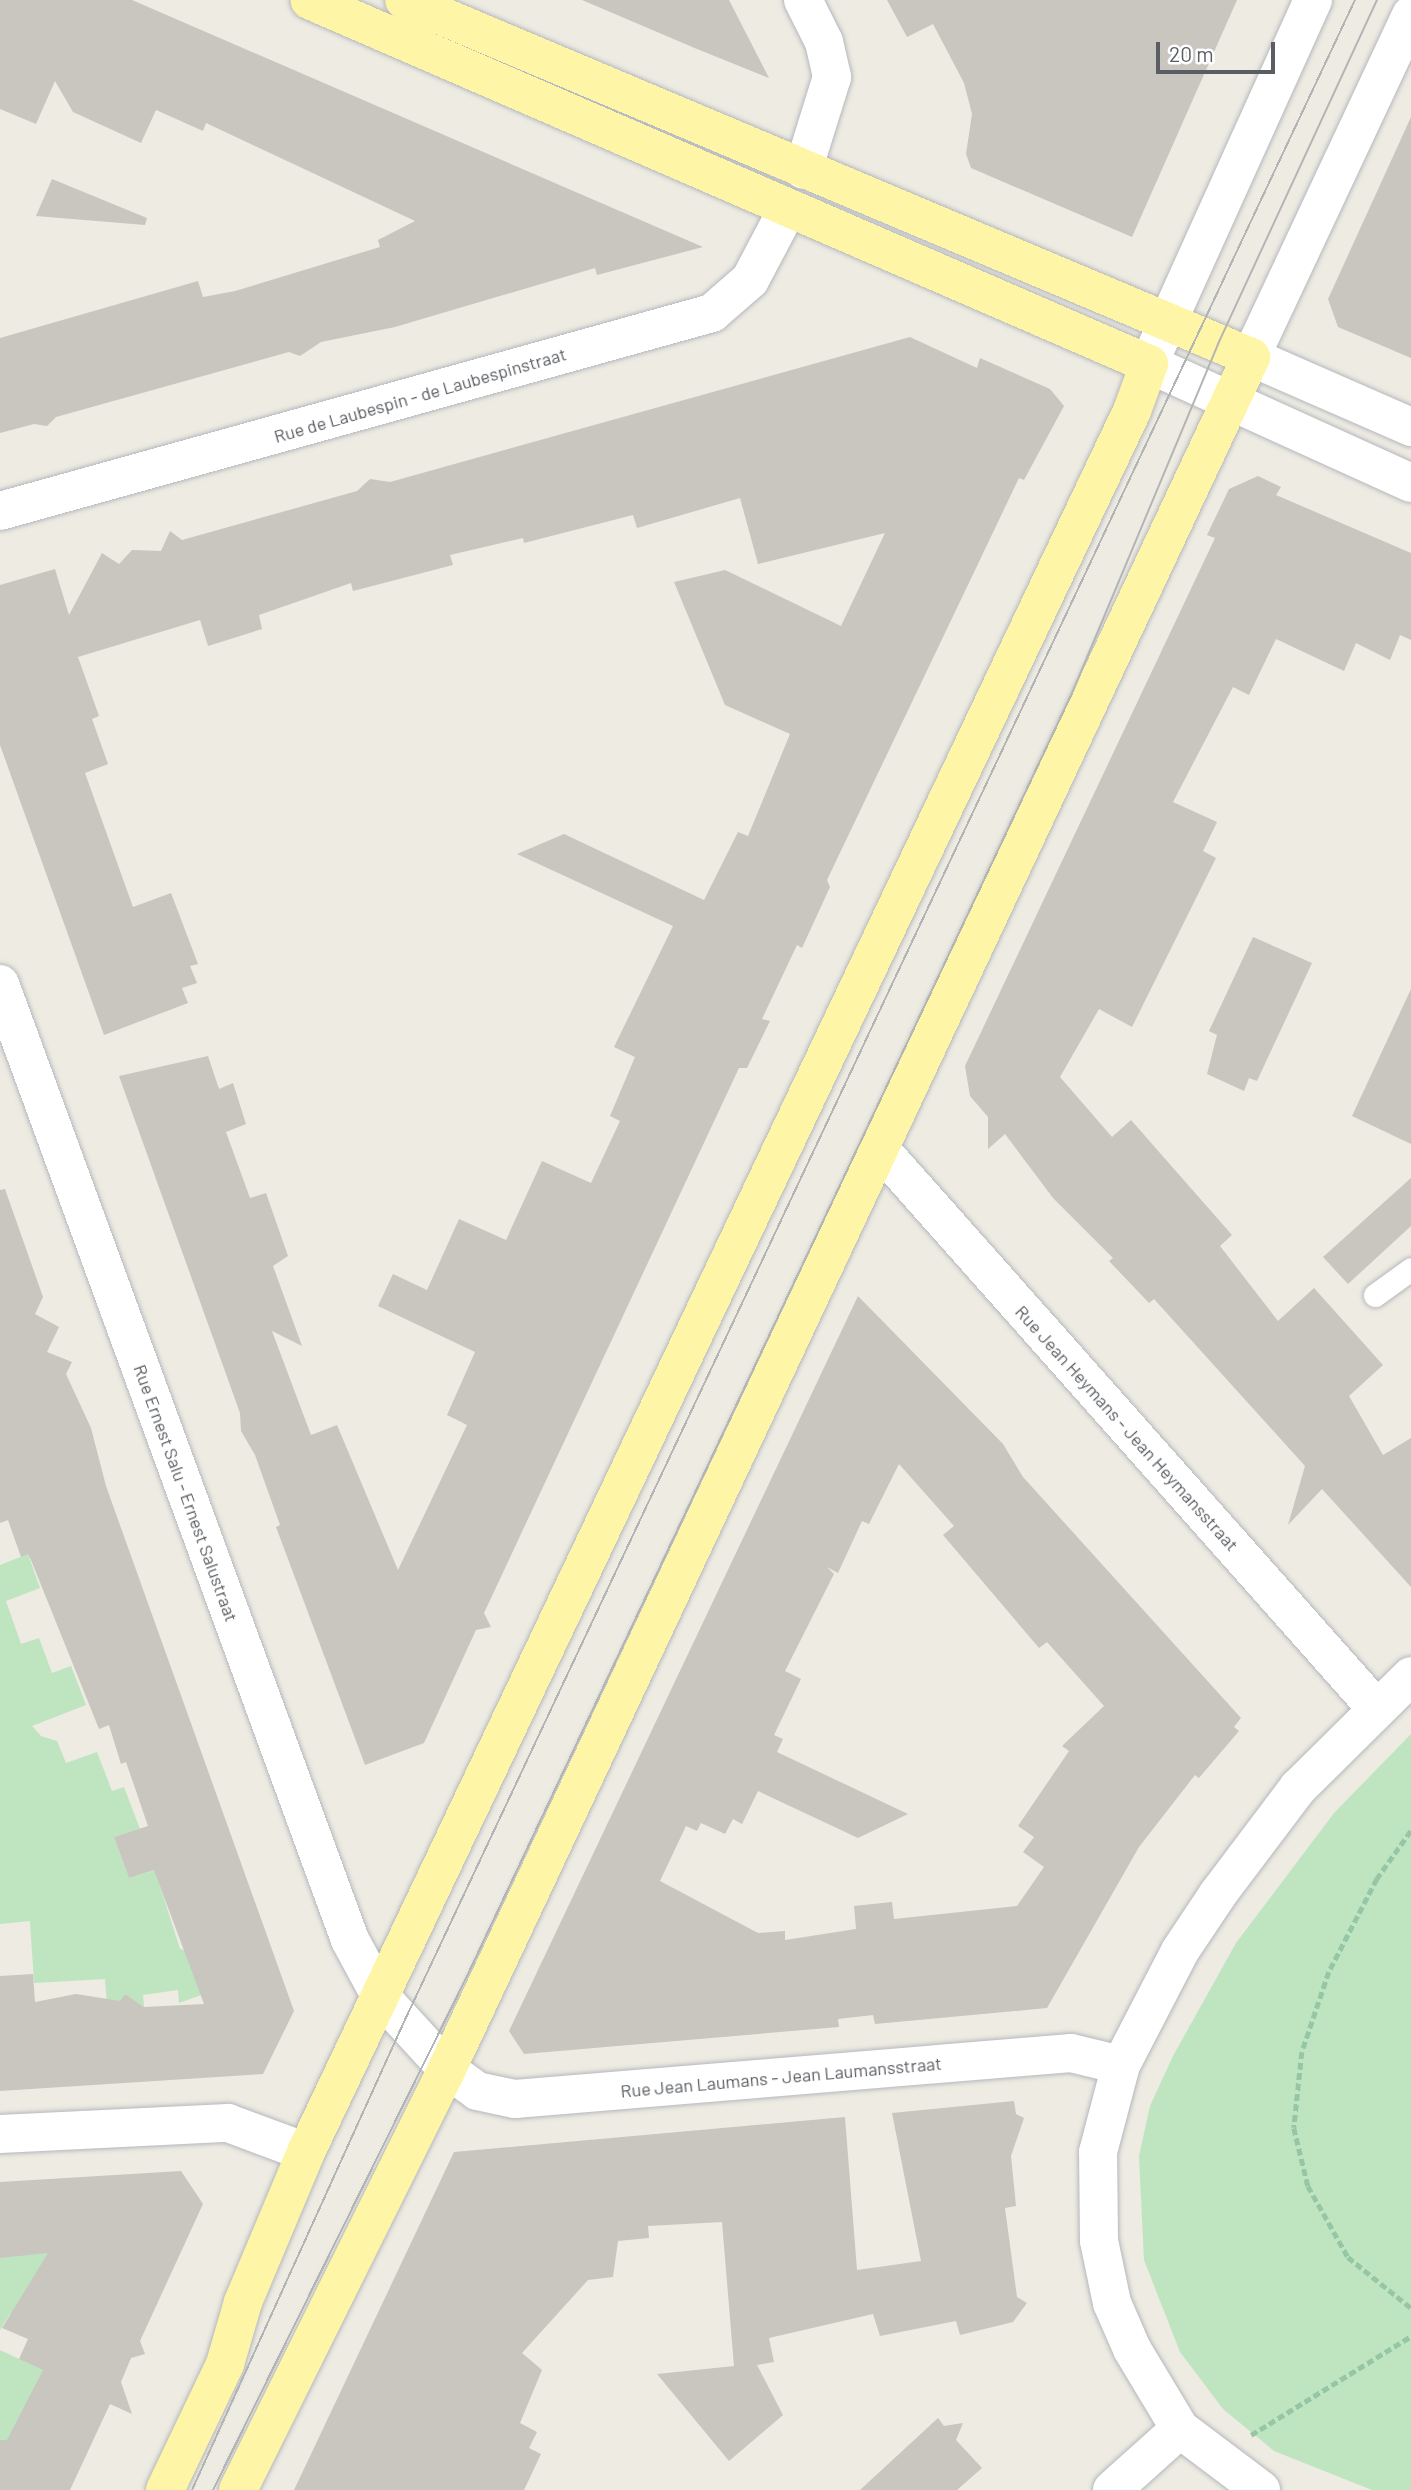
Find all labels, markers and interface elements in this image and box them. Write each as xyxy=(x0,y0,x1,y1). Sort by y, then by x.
scale bar xyxy=(1159,28,1278,72)
text: 20 m xyxy=(1169,41,1214,66)
street label: Rue de Laubespin - de Laubespinstraat xyxy=(271,343,569,447)
street label: Rue Jean Heymans - Jean Heymansstraat xyxy=(1011,1301,1243,1555)
street label: Rue Ernest Salu - Ernest Salustraat xyxy=(129,1361,243,1625)
street label: Rue Jean Laumans - Jean Laumansstraat xyxy=(620,2052,942,2102)

